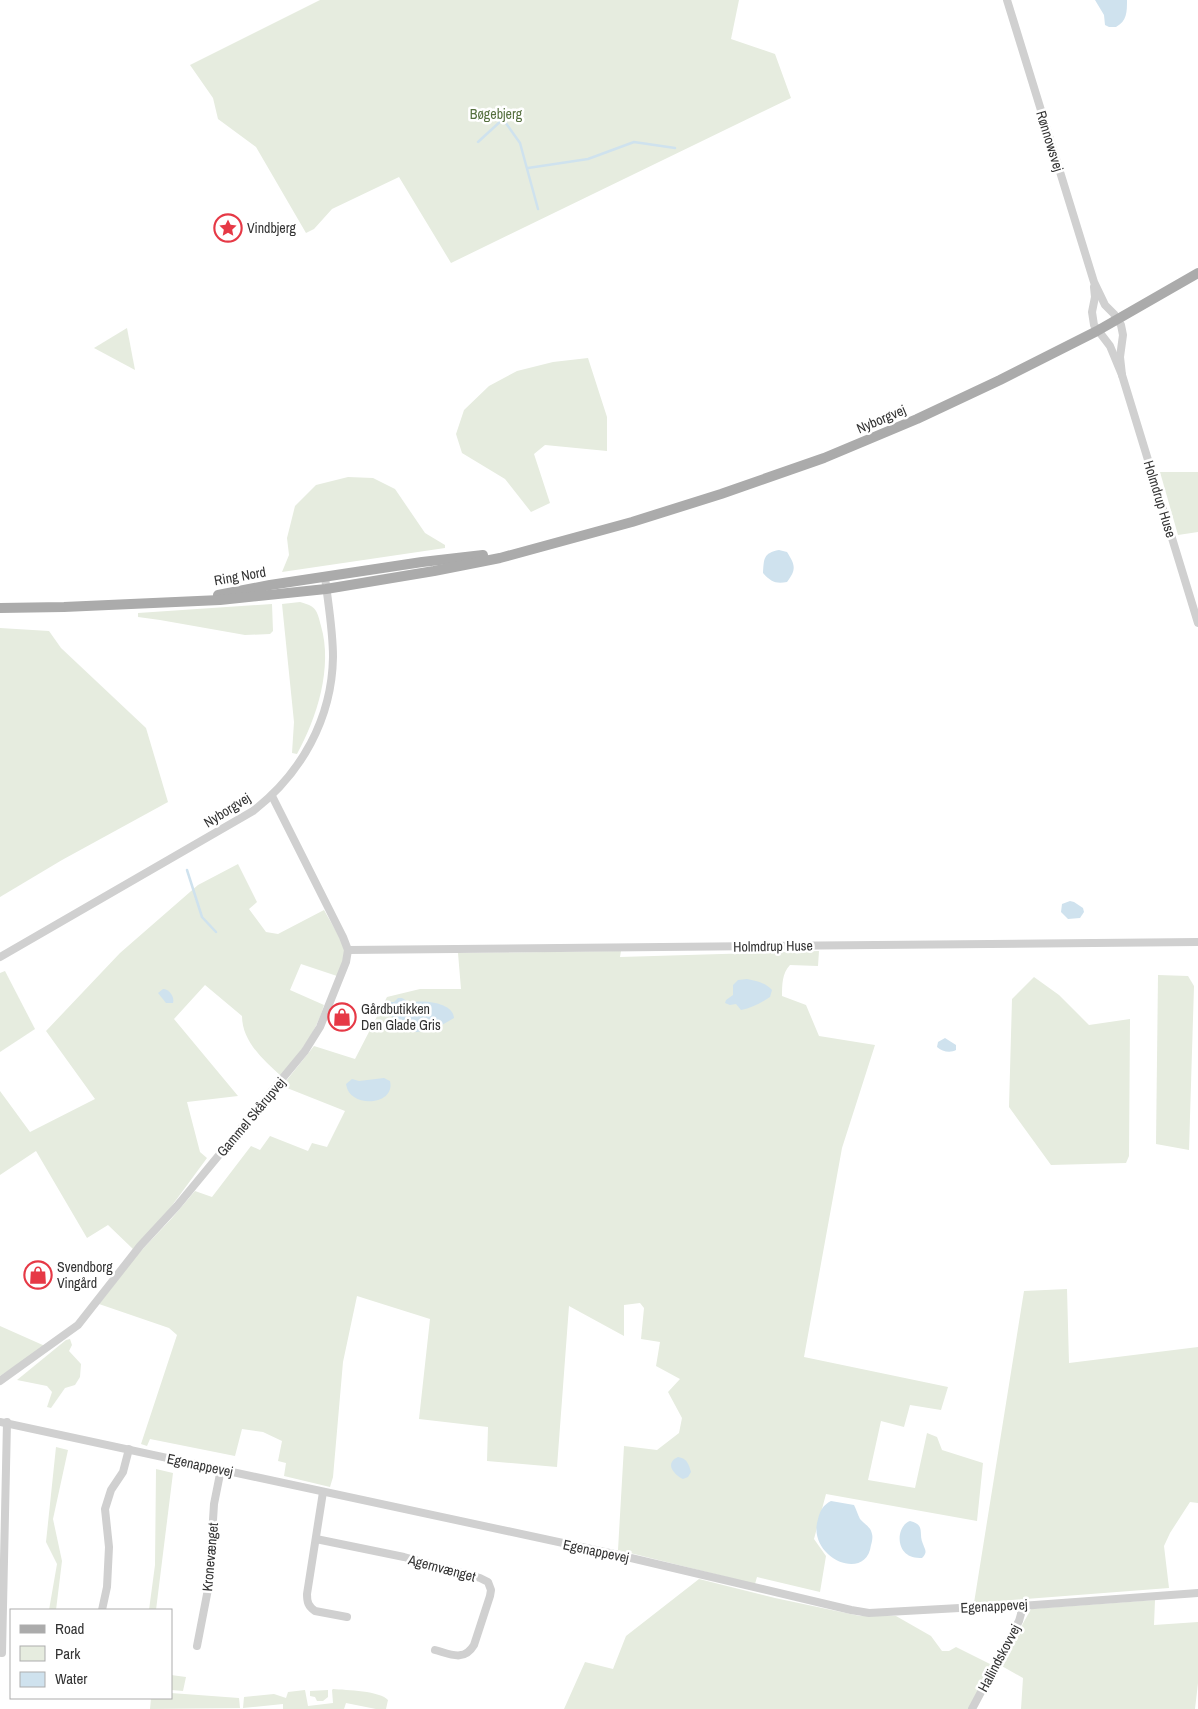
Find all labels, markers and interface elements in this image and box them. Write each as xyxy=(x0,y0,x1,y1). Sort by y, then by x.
park label: Bøgebjerg xyxy=(470,105,523,123)
street label: Rønnowsvej xyxy=(1032,108,1068,174)
place icon: Vindbjerg xyxy=(213,213,243,243)
place label: Vindbjerg xyxy=(247,219,297,237)
street label: Nyborgvej xyxy=(854,401,908,437)
street label: Holmdrup Huse xyxy=(1140,458,1180,540)
street label: Ring Nord xyxy=(213,563,267,589)
street label: Nyborgvej xyxy=(200,789,254,831)
street label: Holmdrup Huse xyxy=(733,936,813,956)
place label: Gårdbutikken Den Glade Gris xyxy=(361,1000,441,1034)
shop icon: Gårdbutikken Den Glade Gris xyxy=(327,1002,357,1032)
street label: Gammel Skårupvej xyxy=(213,1074,289,1160)
place label: Svendborg Vingård xyxy=(57,1258,113,1292)
shop icon: Svendborg Vingård xyxy=(23,1260,53,1290)
street label: Egenappevej xyxy=(165,1449,235,1481)
street label: Kronevænget xyxy=(198,1522,222,1592)
street label: Egenappevej xyxy=(561,1535,631,1567)
street label: Agernvænget xyxy=(405,1550,478,1586)
street label: Egenappevej xyxy=(960,1595,1028,1617)
legend xyxy=(10,1609,172,1699)
text: Road xyxy=(55,1618,84,1639)
street label: Hallindskovvej xyxy=(974,1621,1024,1695)
text: Park xyxy=(55,1643,81,1664)
text: Water xyxy=(55,1668,87,1689)

